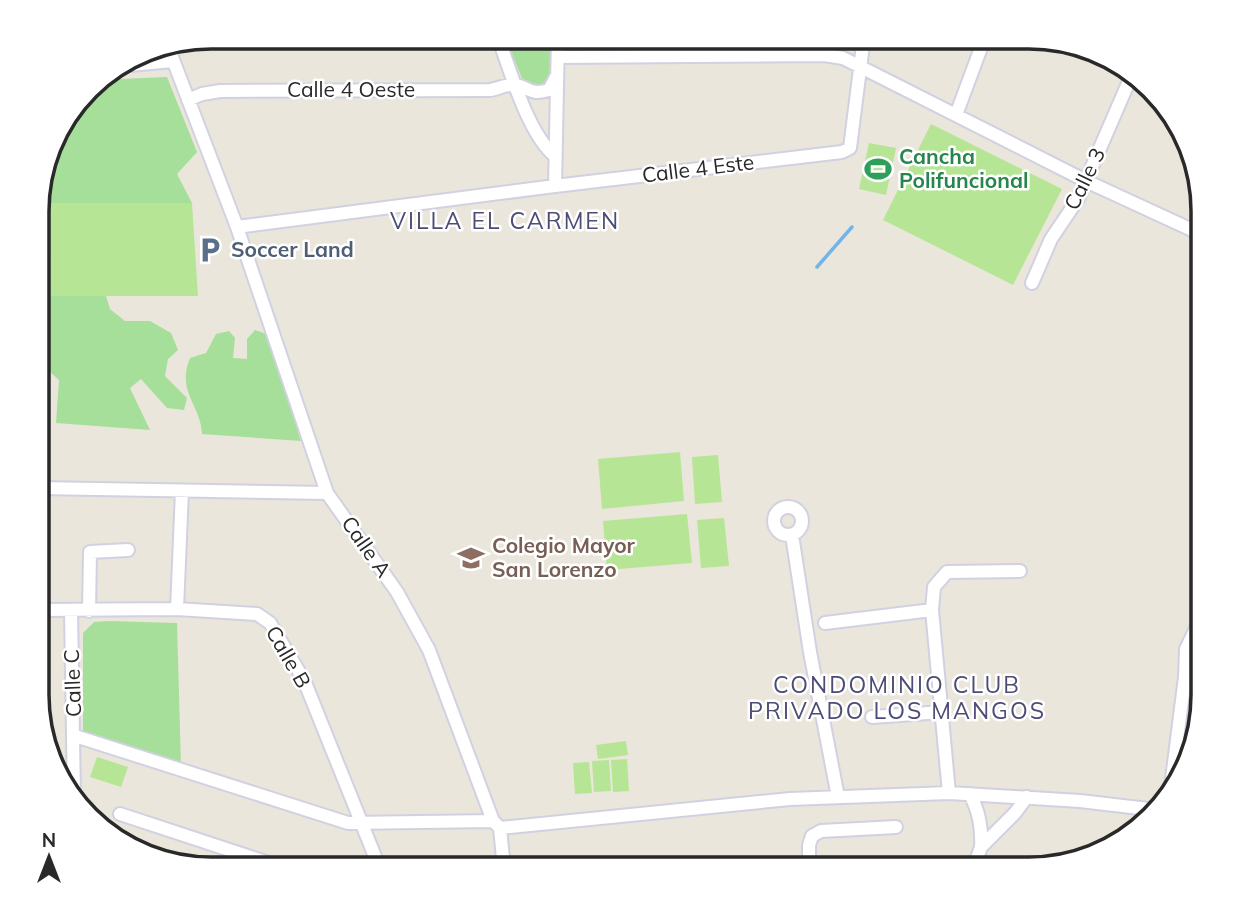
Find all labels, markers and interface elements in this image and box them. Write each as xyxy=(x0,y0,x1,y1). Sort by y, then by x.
street label: Calle 4 Oeste xyxy=(287,76,415,102)
place label: Cancha Polifuncional xyxy=(899,143,1028,193)
street label: Calle 3 xyxy=(1058,143,1110,214)
street label: Calle 4 Este xyxy=(640,148,755,188)
sports icon: Cancha Polifuncional xyxy=(863,154,893,184)
district label: VILLA EL CARMEN xyxy=(390,206,620,235)
parking icon: Soccer Land xyxy=(195,235,225,265)
place label: Soccer Land xyxy=(231,236,354,262)
street label: Calle A xyxy=(336,511,398,583)
place label: Colegio Mayor San Lorenzo xyxy=(492,532,636,582)
school or university icon: Colegio Mayor San Lorenzo xyxy=(456,543,486,573)
street label: Calle B xyxy=(261,621,317,692)
street label: Calle C xyxy=(58,649,86,717)
district label: CONDOMINIO CLUB PRIVADO LOS MANGOS xyxy=(748,670,1046,725)
north arrow xyxy=(14,822,84,892)
text: N xyxy=(42,828,56,852)

